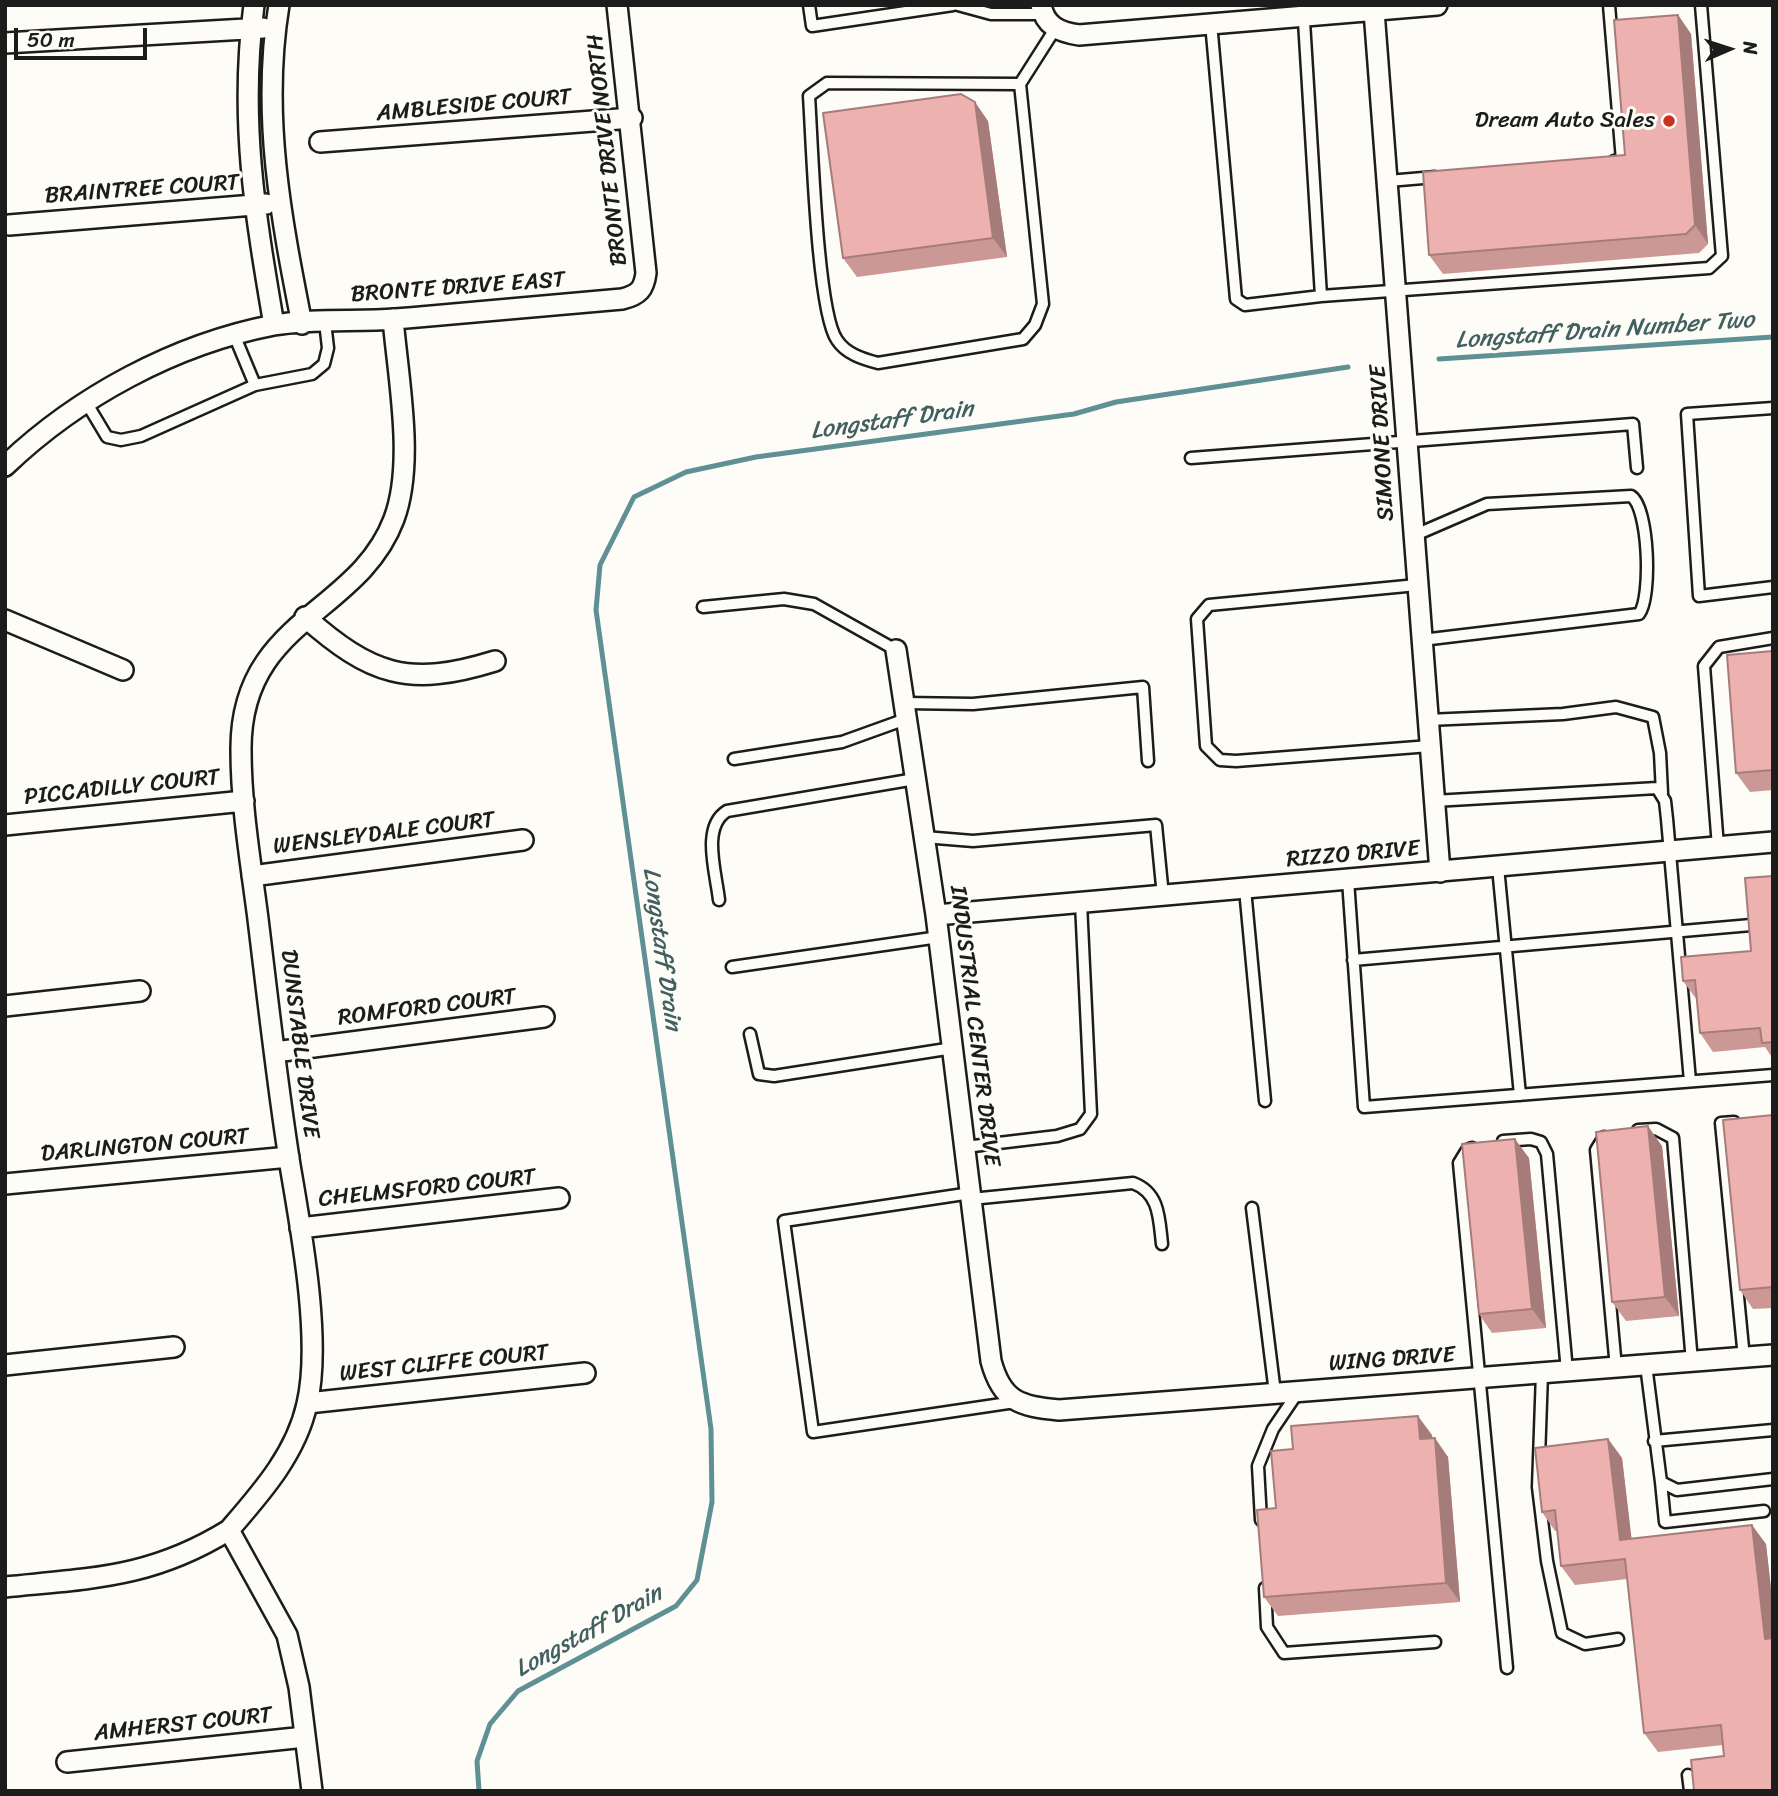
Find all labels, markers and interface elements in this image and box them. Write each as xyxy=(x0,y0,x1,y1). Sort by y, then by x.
scale bar xyxy=(18,14,150,58)
north arrow xyxy=(1694,14,1764,84)
text: 50 m xyxy=(27,21,75,59)
street label: BRONTE DRIVE NORTH xyxy=(582,33,634,267)
text: N xyxy=(1734,40,1767,55)
street label: AMBLESIDE COURT xyxy=(375,84,573,128)
place label: Dream Auto Sales xyxy=(1475,107,1655,135)
marker: Dream Auto Sales xyxy=(1661,113,1677,129)
street label: BRAINTREE COURT xyxy=(44,169,240,211)
street label: BRONTE DRIVE EAST xyxy=(350,267,566,309)
water label: Longstaff Drain Number Two xyxy=(1455,306,1755,356)
street label: SIMONE DRIVE xyxy=(1365,364,1401,522)
water label: Longstaff Drain xyxy=(809,395,975,447)
street label: PICCADILLY COURT xyxy=(23,764,221,812)
street label: WENSLEYDALE COURT xyxy=(272,807,496,861)
street label: RIZZO DRIVE xyxy=(1285,835,1421,875)
water label: Longstaff Drain xyxy=(635,866,687,1032)
street label: INDUSTRIAL CENTER DRIVE xyxy=(943,884,1005,1168)
street label: DUNSTABLE DRIVE xyxy=(274,948,324,1140)
street label: ROMFORD COURT xyxy=(336,983,518,1033)
street label: DARLINGTON COURT xyxy=(40,1123,250,1169)
street label: CHELMSFORD COURT xyxy=(317,1164,537,1214)
street label: WEST CLIFFE COURT xyxy=(338,1339,550,1389)
street label: WING DRIVE xyxy=(1328,1342,1456,1378)
water label: Longstaff Drain xyxy=(510,1580,668,1684)
street label: AMHERST COURT xyxy=(93,1702,273,1748)

